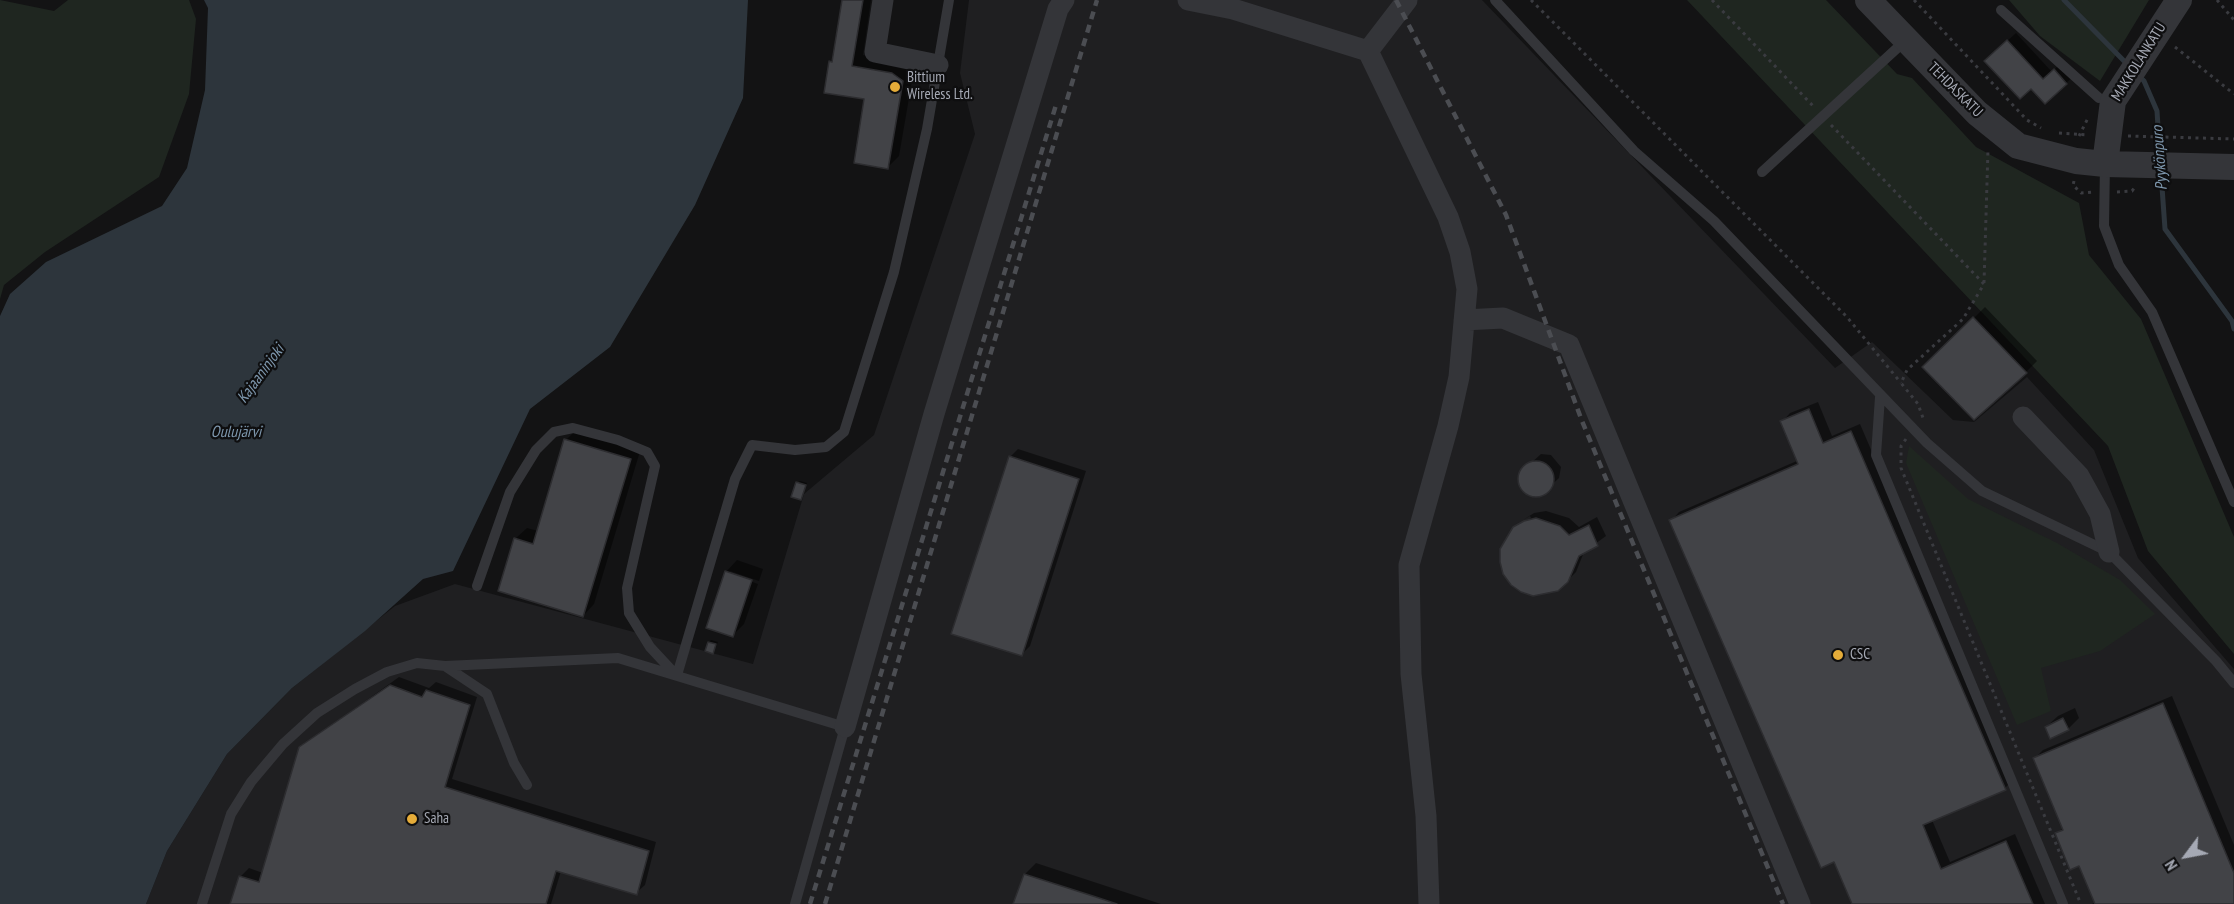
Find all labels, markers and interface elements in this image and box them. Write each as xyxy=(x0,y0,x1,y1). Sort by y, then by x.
street label: MAKKOLANKATU xyxy=(2108,20,2170,104)
street label: TEHDASKATU xyxy=(1924,59,1986,121)
place label: Bittium Wireless Ltd. xyxy=(907,69,973,104)
marker: Bittium Wireless Ltd. xyxy=(888,80,902,94)
water label: Pyykönpuro xyxy=(2148,125,2172,191)
water label: Kajaaninjoki xyxy=(233,341,289,407)
water label: Oulujärvi xyxy=(211,422,261,442)
place label: CSC xyxy=(1850,646,1870,664)
marker: CSC xyxy=(1831,648,1845,662)
place label: Saha xyxy=(424,810,449,828)
marker: Saha xyxy=(405,812,419,826)
north arrow xyxy=(2156,826,2216,886)
text: N xyxy=(2160,857,2182,875)

